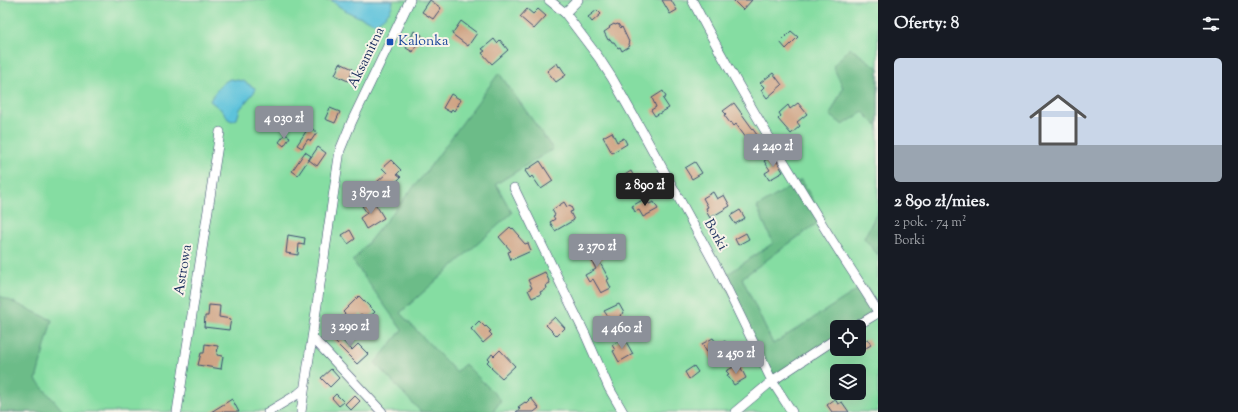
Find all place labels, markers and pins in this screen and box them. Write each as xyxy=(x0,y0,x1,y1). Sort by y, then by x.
place label: Kalonka xyxy=(398,32,449,52)
marker: Kalonka xyxy=(385,37,395,47)
pin: 4 030 zł xyxy=(243,106,325,140)
pin: 4 240 zł xyxy=(732,134,814,168)
pin: 2 890 zł xyxy=(604,173,686,207)
pin: 3 870 zł xyxy=(330,181,412,215)
pin: 2 370 zł xyxy=(556,234,638,268)
pin: 3 290 zł xyxy=(309,314,391,348)
pin: 4 460 zł xyxy=(581,316,663,350)
pin: 2 450 zł xyxy=(695,341,777,375)

